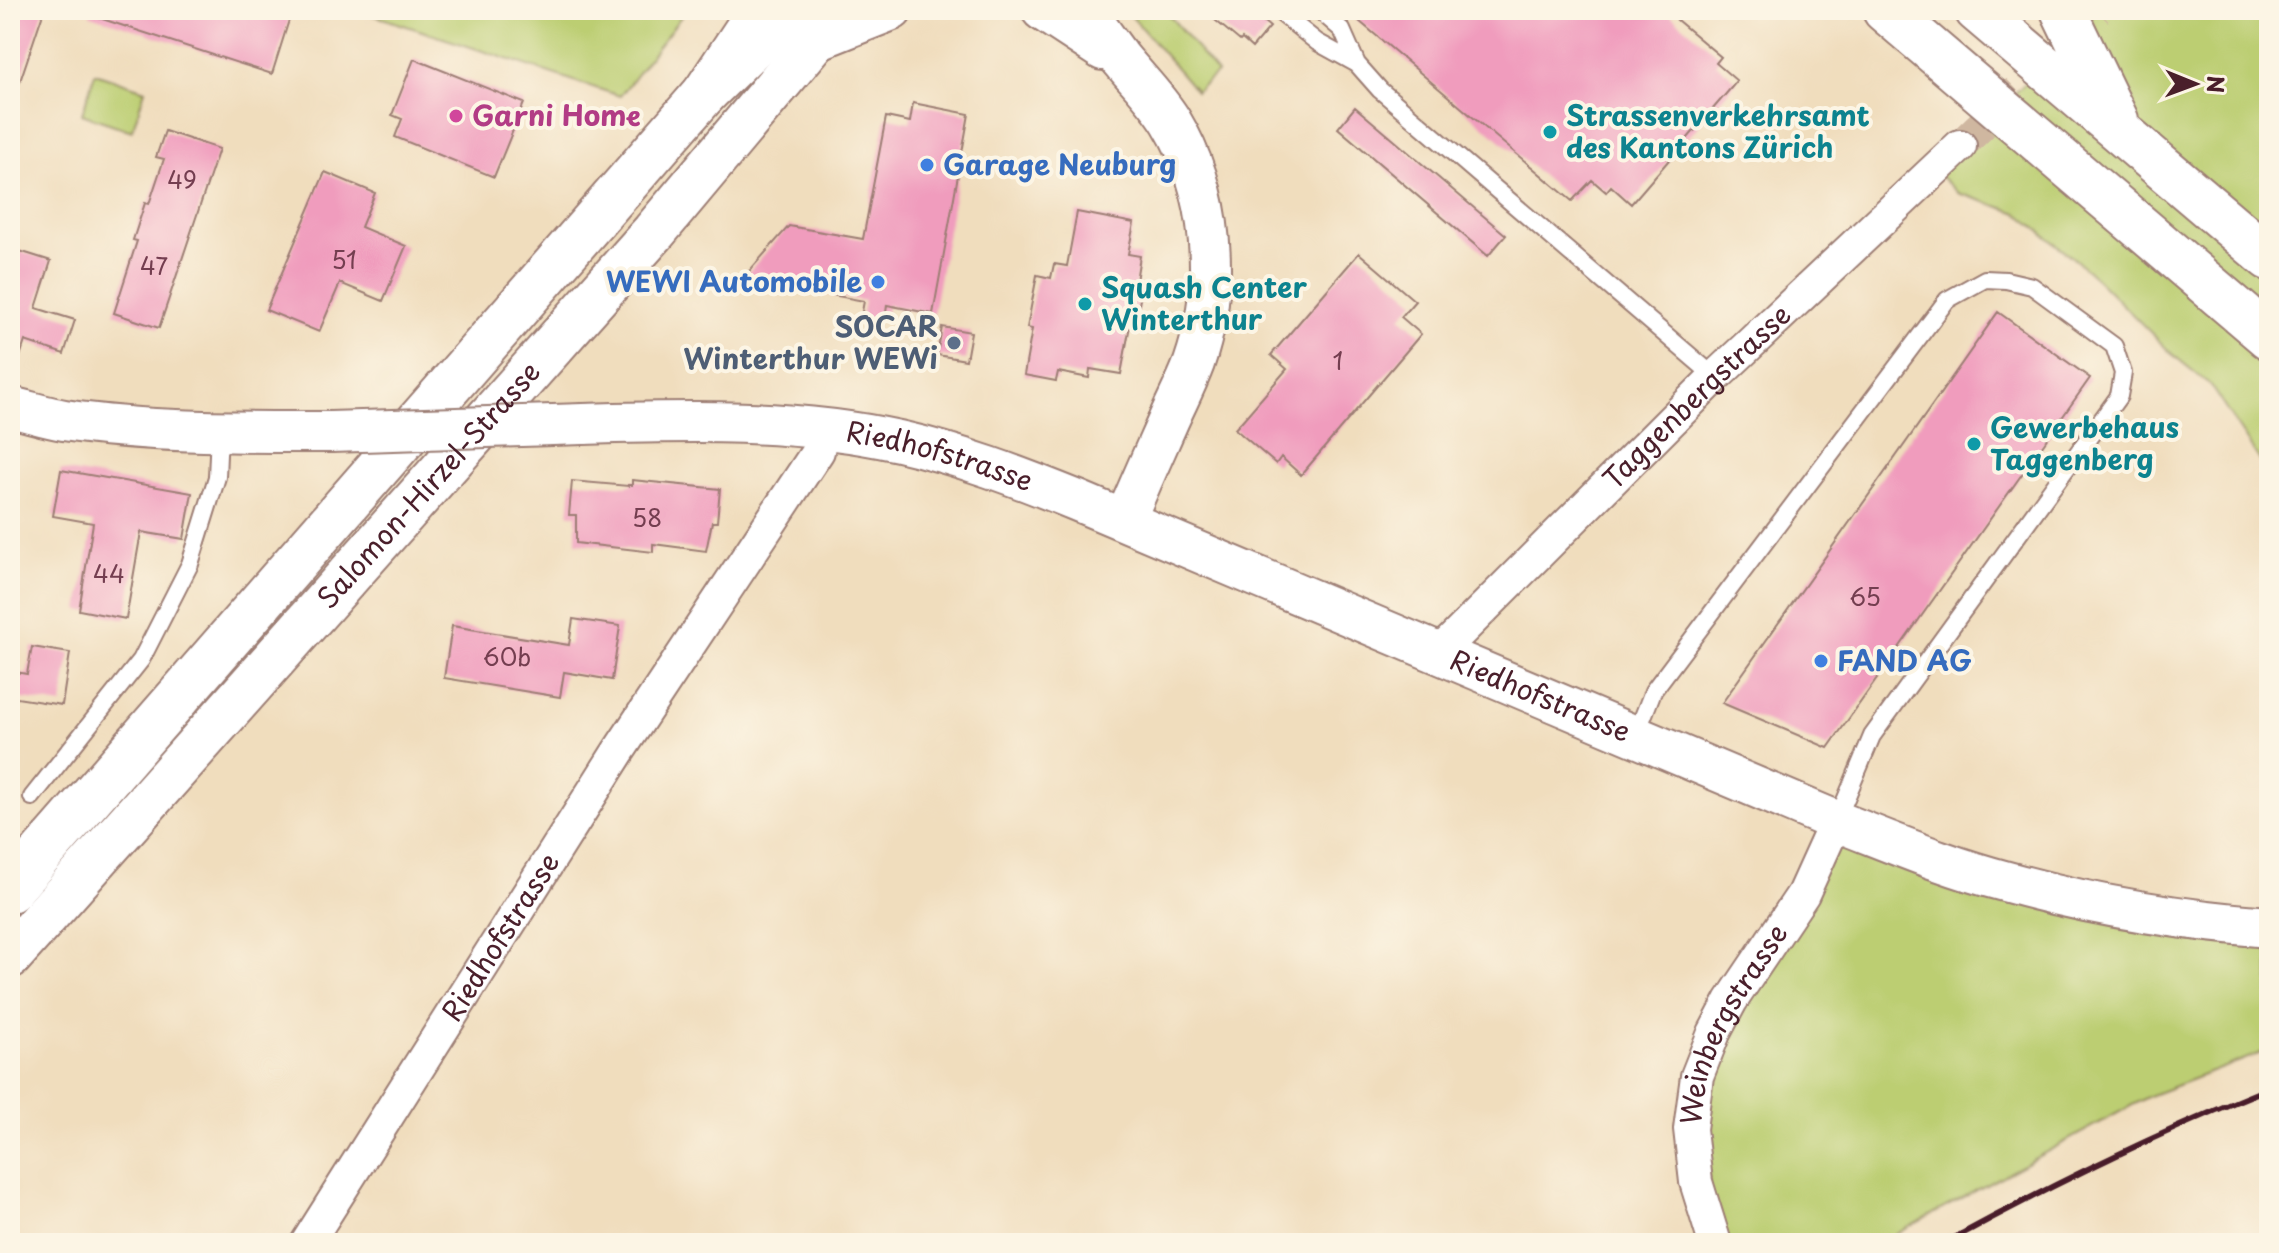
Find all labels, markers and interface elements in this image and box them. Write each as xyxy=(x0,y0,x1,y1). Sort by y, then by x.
north arrow xyxy=(2155,44,2235,124)
text: N xyxy=(2200,75,2233,93)
place label: Garni Home xyxy=(472,93,641,136)
place label: Strassenverkehrsamt des Kantons Zürich xyxy=(1566,93,1870,168)
marker: Garni Home xyxy=(447,107,465,125)
marker: Strassenverkehrsamt des Kantons Zürich xyxy=(1541,123,1559,141)
place label: Garage Neuburg xyxy=(943,142,1176,185)
marker: Garage Neuburg xyxy=(918,156,936,174)
house number: 49 xyxy=(167,161,197,197)
house number: 51 xyxy=(331,241,357,277)
house number: 47 xyxy=(140,247,168,283)
place label: WEWI Automobile xyxy=(606,259,862,302)
place label: Squash Center Winterthur xyxy=(1101,265,1307,340)
marker: WEWI Automobile xyxy=(869,273,887,291)
street label: Taggenbergstrasse xyxy=(1592,293,1800,498)
marker: Squash Center Winterthur xyxy=(1076,295,1094,313)
place label: SOCAR Winterthur WEWi xyxy=(683,304,938,379)
marker: SOCAR Winterthur WEWi xyxy=(945,334,963,352)
house number: 1 xyxy=(1333,342,1343,378)
street label: Salomon-Hirzel-Strasse xyxy=(306,351,550,618)
place label: Gewerbehaus Taggenberg xyxy=(1990,405,2179,480)
street label: Riedhofstrasse xyxy=(843,409,1040,501)
marker: Gewerbehaus Taggenberg xyxy=(1965,435,1983,453)
house number: 58 xyxy=(632,499,662,535)
house number: 44 xyxy=(93,555,125,591)
house number: 65 xyxy=(1849,578,1881,614)
street label: Riedhofstrasse xyxy=(1444,637,1638,752)
house number: 60b xyxy=(483,638,531,674)
place label: FAND AG xyxy=(1837,638,1972,681)
marker: FAND AG xyxy=(1812,652,1830,670)
street label: Riedhofstrasse xyxy=(430,843,569,1029)
street label: Weinbergstrasse xyxy=(1668,914,1797,1127)

